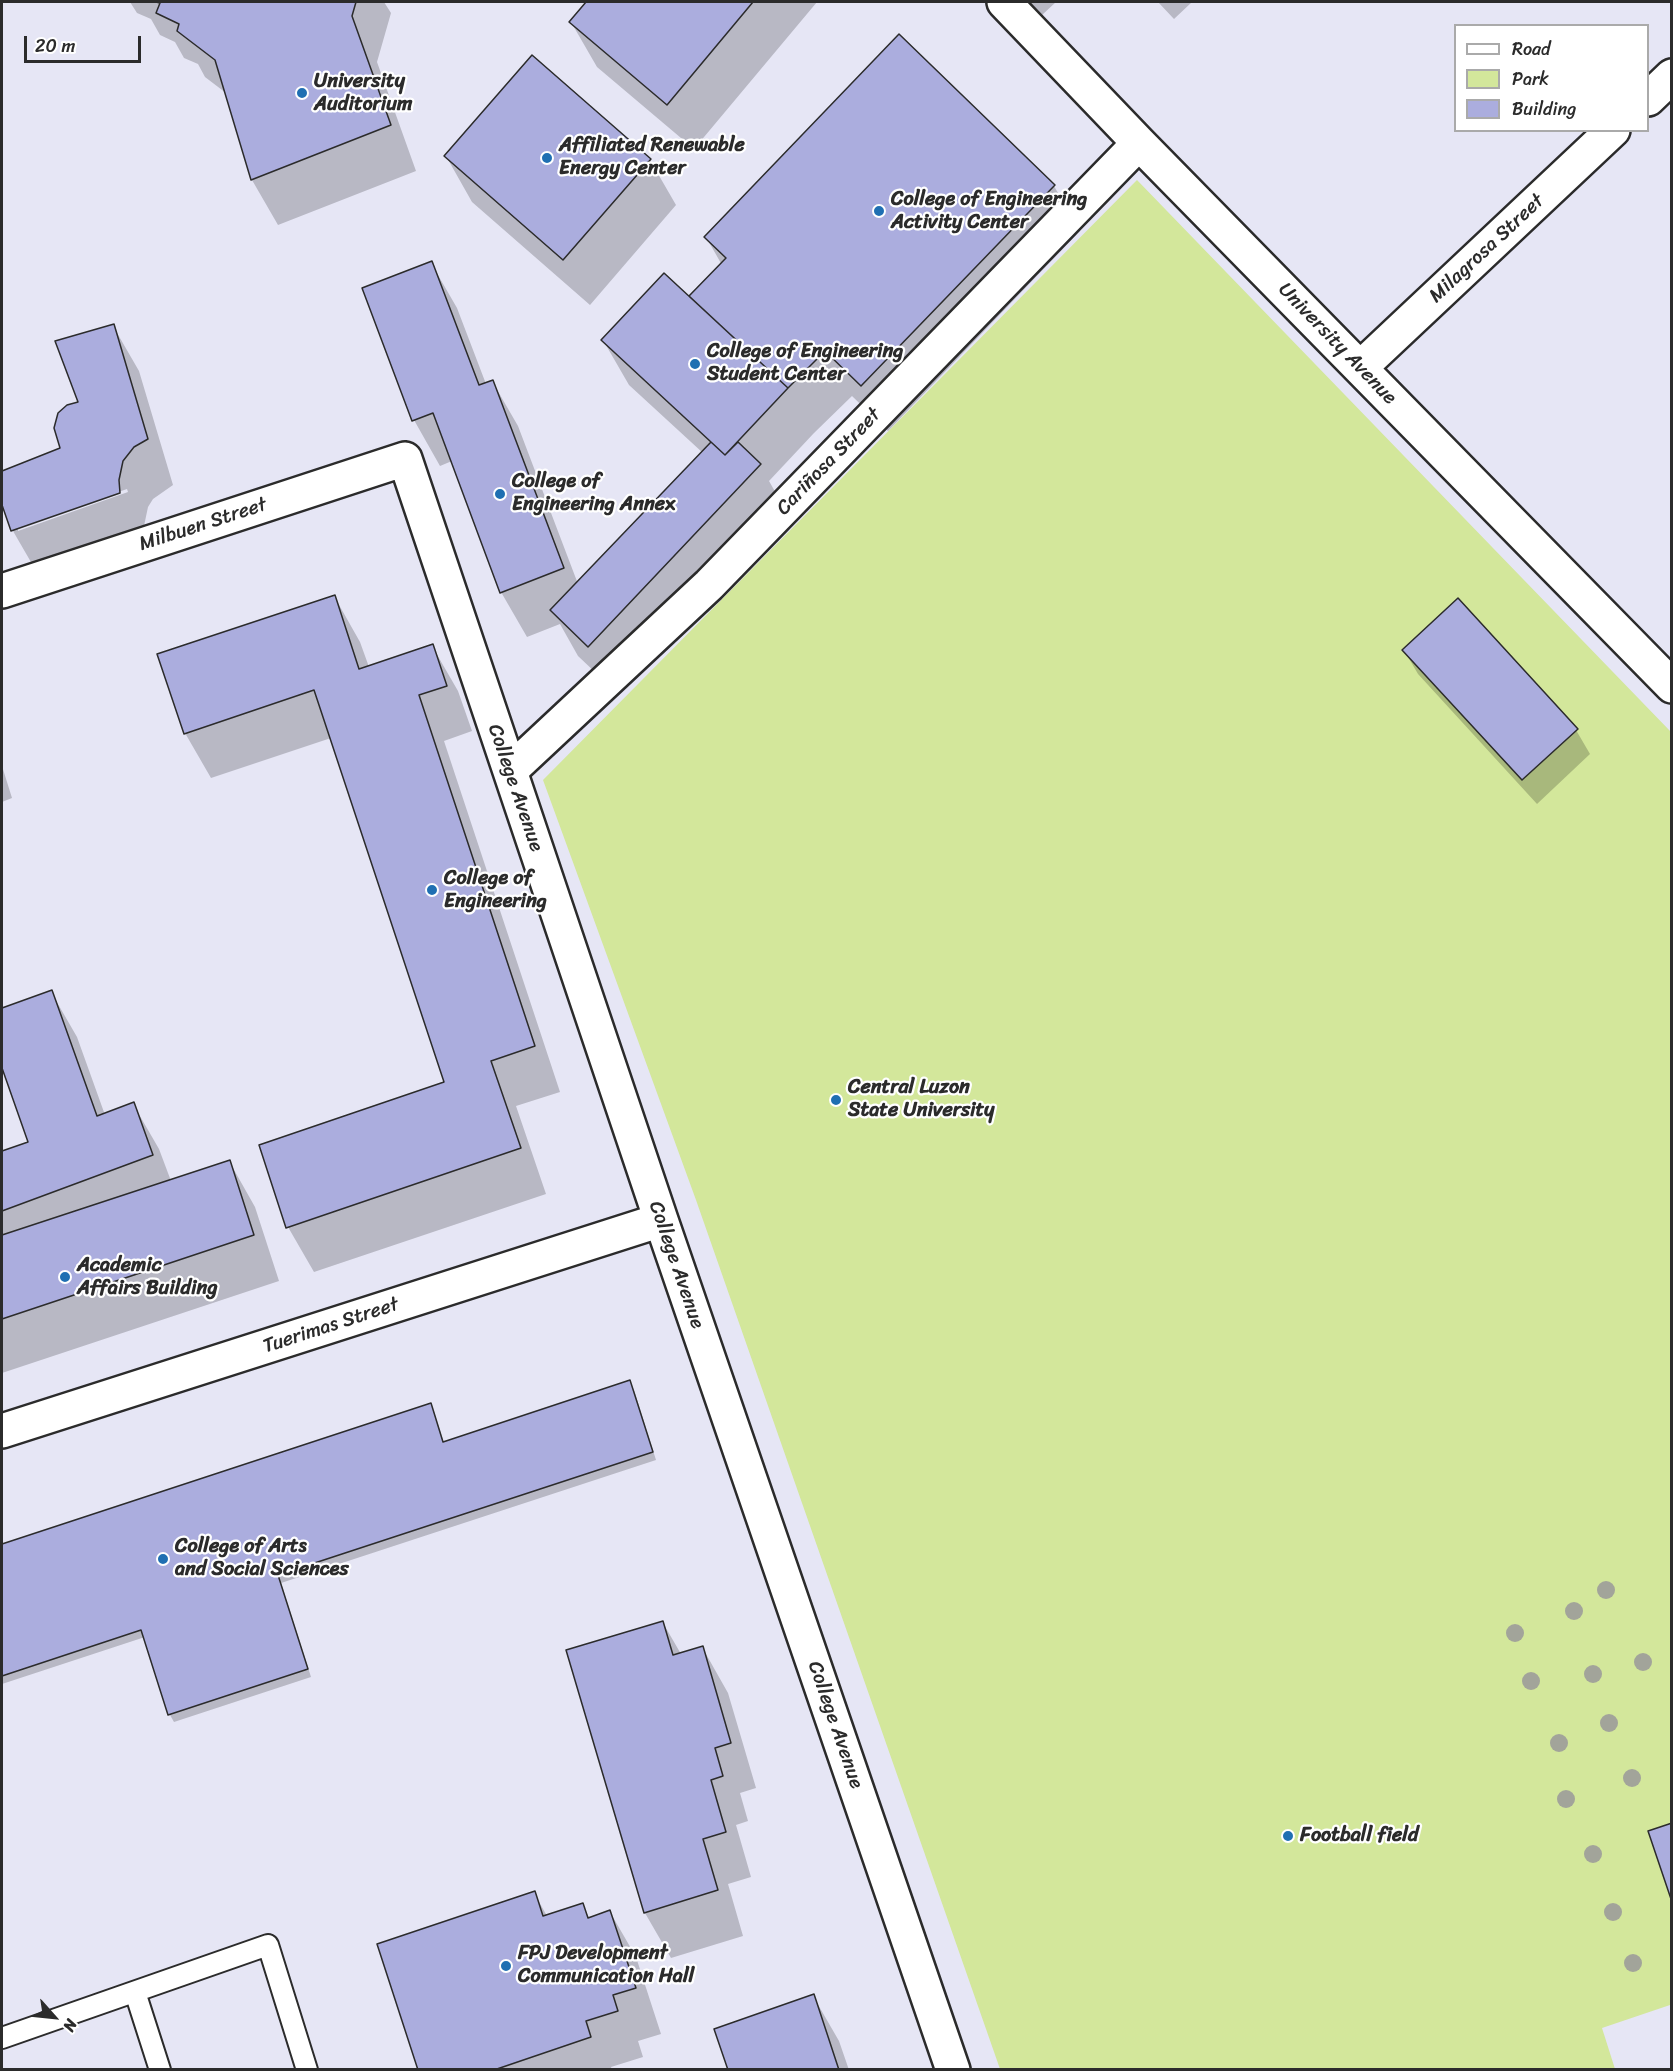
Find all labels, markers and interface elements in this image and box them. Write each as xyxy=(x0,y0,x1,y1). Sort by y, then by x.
scale bar xyxy=(27,24,144,62)
legend xyxy=(1454,24,1649,132)
text: 20 m xyxy=(35,30,75,62)
text: Road xyxy=(1512,33,1551,65)
text: Park xyxy=(1512,63,1549,95)
place label: University Auditorium xyxy=(314,70,412,117)
marker: University Auditorium xyxy=(295,86,309,100)
text: Building xyxy=(1512,93,1576,125)
place label: Affiliated Renewable Energy Center xyxy=(559,134,745,181)
marker: Affiliated Renewable Energy Center xyxy=(540,151,554,165)
place label: College of Engineering Activity Center xyxy=(891,188,1087,235)
street label: Milagrosa Street xyxy=(1425,190,1549,308)
marker: College of Engineering Activity Center xyxy=(872,204,886,218)
street label: University Avenue xyxy=(1273,278,1401,410)
place label: College of Engineering Student Center xyxy=(707,340,903,387)
marker: College of Engineering Student Center xyxy=(688,357,702,371)
street label: Cariñosa Street xyxy=(772,403,886,521)
place label: College of Engineering Annex xyxy=(512,470,675,517)
marker: College of Engineering Annex xyxy=(493,487,507,501)
street label: Milbuen Street xyxy=(136,493,270,557)
street label: College Avenue xyxy=(482,721,548,855)
place label: College of Engineering xyxy=(444,867,547,914)
marker: College of Engineering xyxy=(425,883,439,897)
place label: Central Luzon State University xyxy=(848,1076,995,1123)
marker: Central Luzon State University xyxy=(829,1093,843,1107)
street label: College Avenue xyxy=(643,1198,709,1332)
place label: Academic Affairs Building xyxy=(77,1254,218,1301)
marker: Academic Affairs Building xyxy=(58,1270,72,1284)
street label: Tuerimas Street xyxy=(260,1293,402,1359)
place label: College of Arts and Social Sciences xyxy=(175,1535,349,1582)
marker: College of Arts and Social Sciences xyxy=(156,1552,170,1566)
street label: College Avenue xyxy=(802,1658,868,1792)
place label: Football field xyxy=(1300,1824,1419,1848)
marker: Football field xyxy=(1281,1829,1295,1843)
place label: FPJ Development Communication Hall xyxy=(518,1942,694,1989)
marker: FPJ Development Communication Hall xyxy=(499,1959,513,1973)
north arrow xyxy=(24,1987,84,2047)
text: N xyxy=(55,2014,86,2037)

